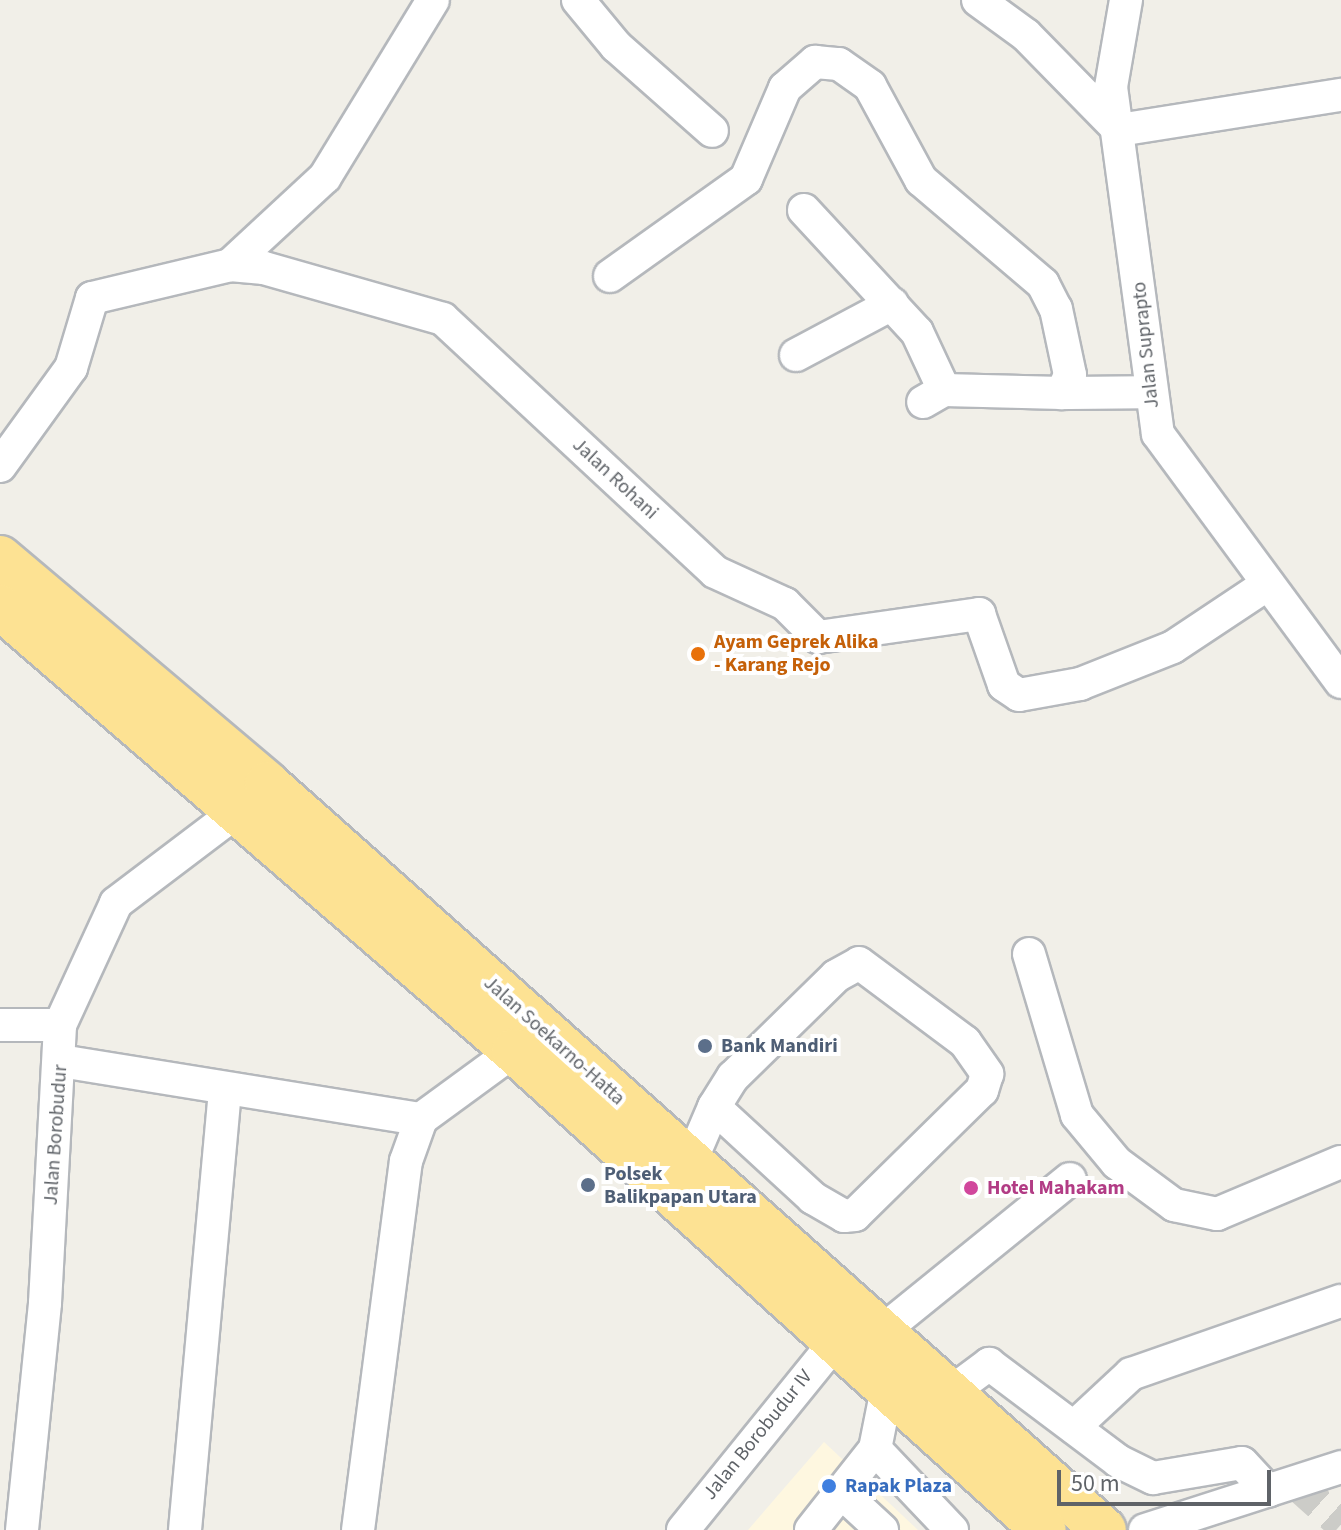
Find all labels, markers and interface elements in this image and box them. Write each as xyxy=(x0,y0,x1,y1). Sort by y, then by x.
street label: Jalan Suprapto xyxy=(1127,281,1165,409)
street label: Jalan Rohani xyxy=(567,433,663,525)
place label: Ayam Geprek Alika - Karang Rejo xyxy=(714,630,878,677)
marker: Ayam Geprek Alika - Karang Rejo xyxy=(689,645,707,663)
street label: Jalan Soekarno-Hatta xyxy=(478,971,630,1111)
place label: Bank Mandiri xyxy=(721,1034,838,1058)
marker: Bank Mandiri xyxy=(696,1037,714,1055)
street label: Jalan Borobudur xyxy=(39,1064,73,1206)
place label: Polsek Balikpapan Utara xyxy=(604,1162,757,1209)
marker: Polsek Balikpapan Utara xyxy=(579,1176,597,1194)
place label: Hotel Mahakam xyxy=(987,1176,1125,1200)
marker: Hotel Mahakam xyxy=(962,1179,980,1197)
street label: Jalan Borobudur IV xyxy=(698,1365,818,1505)
scale bar xyxy=(1061,1454,1275,1504)
text: 50 m xyxy=(1071,1466,1120,1501)
place label: Rapak Plaza xyxy=(845,1474,952,1498)
marker: Rapak Plaza xyxy=(820,1477,838,1495)

